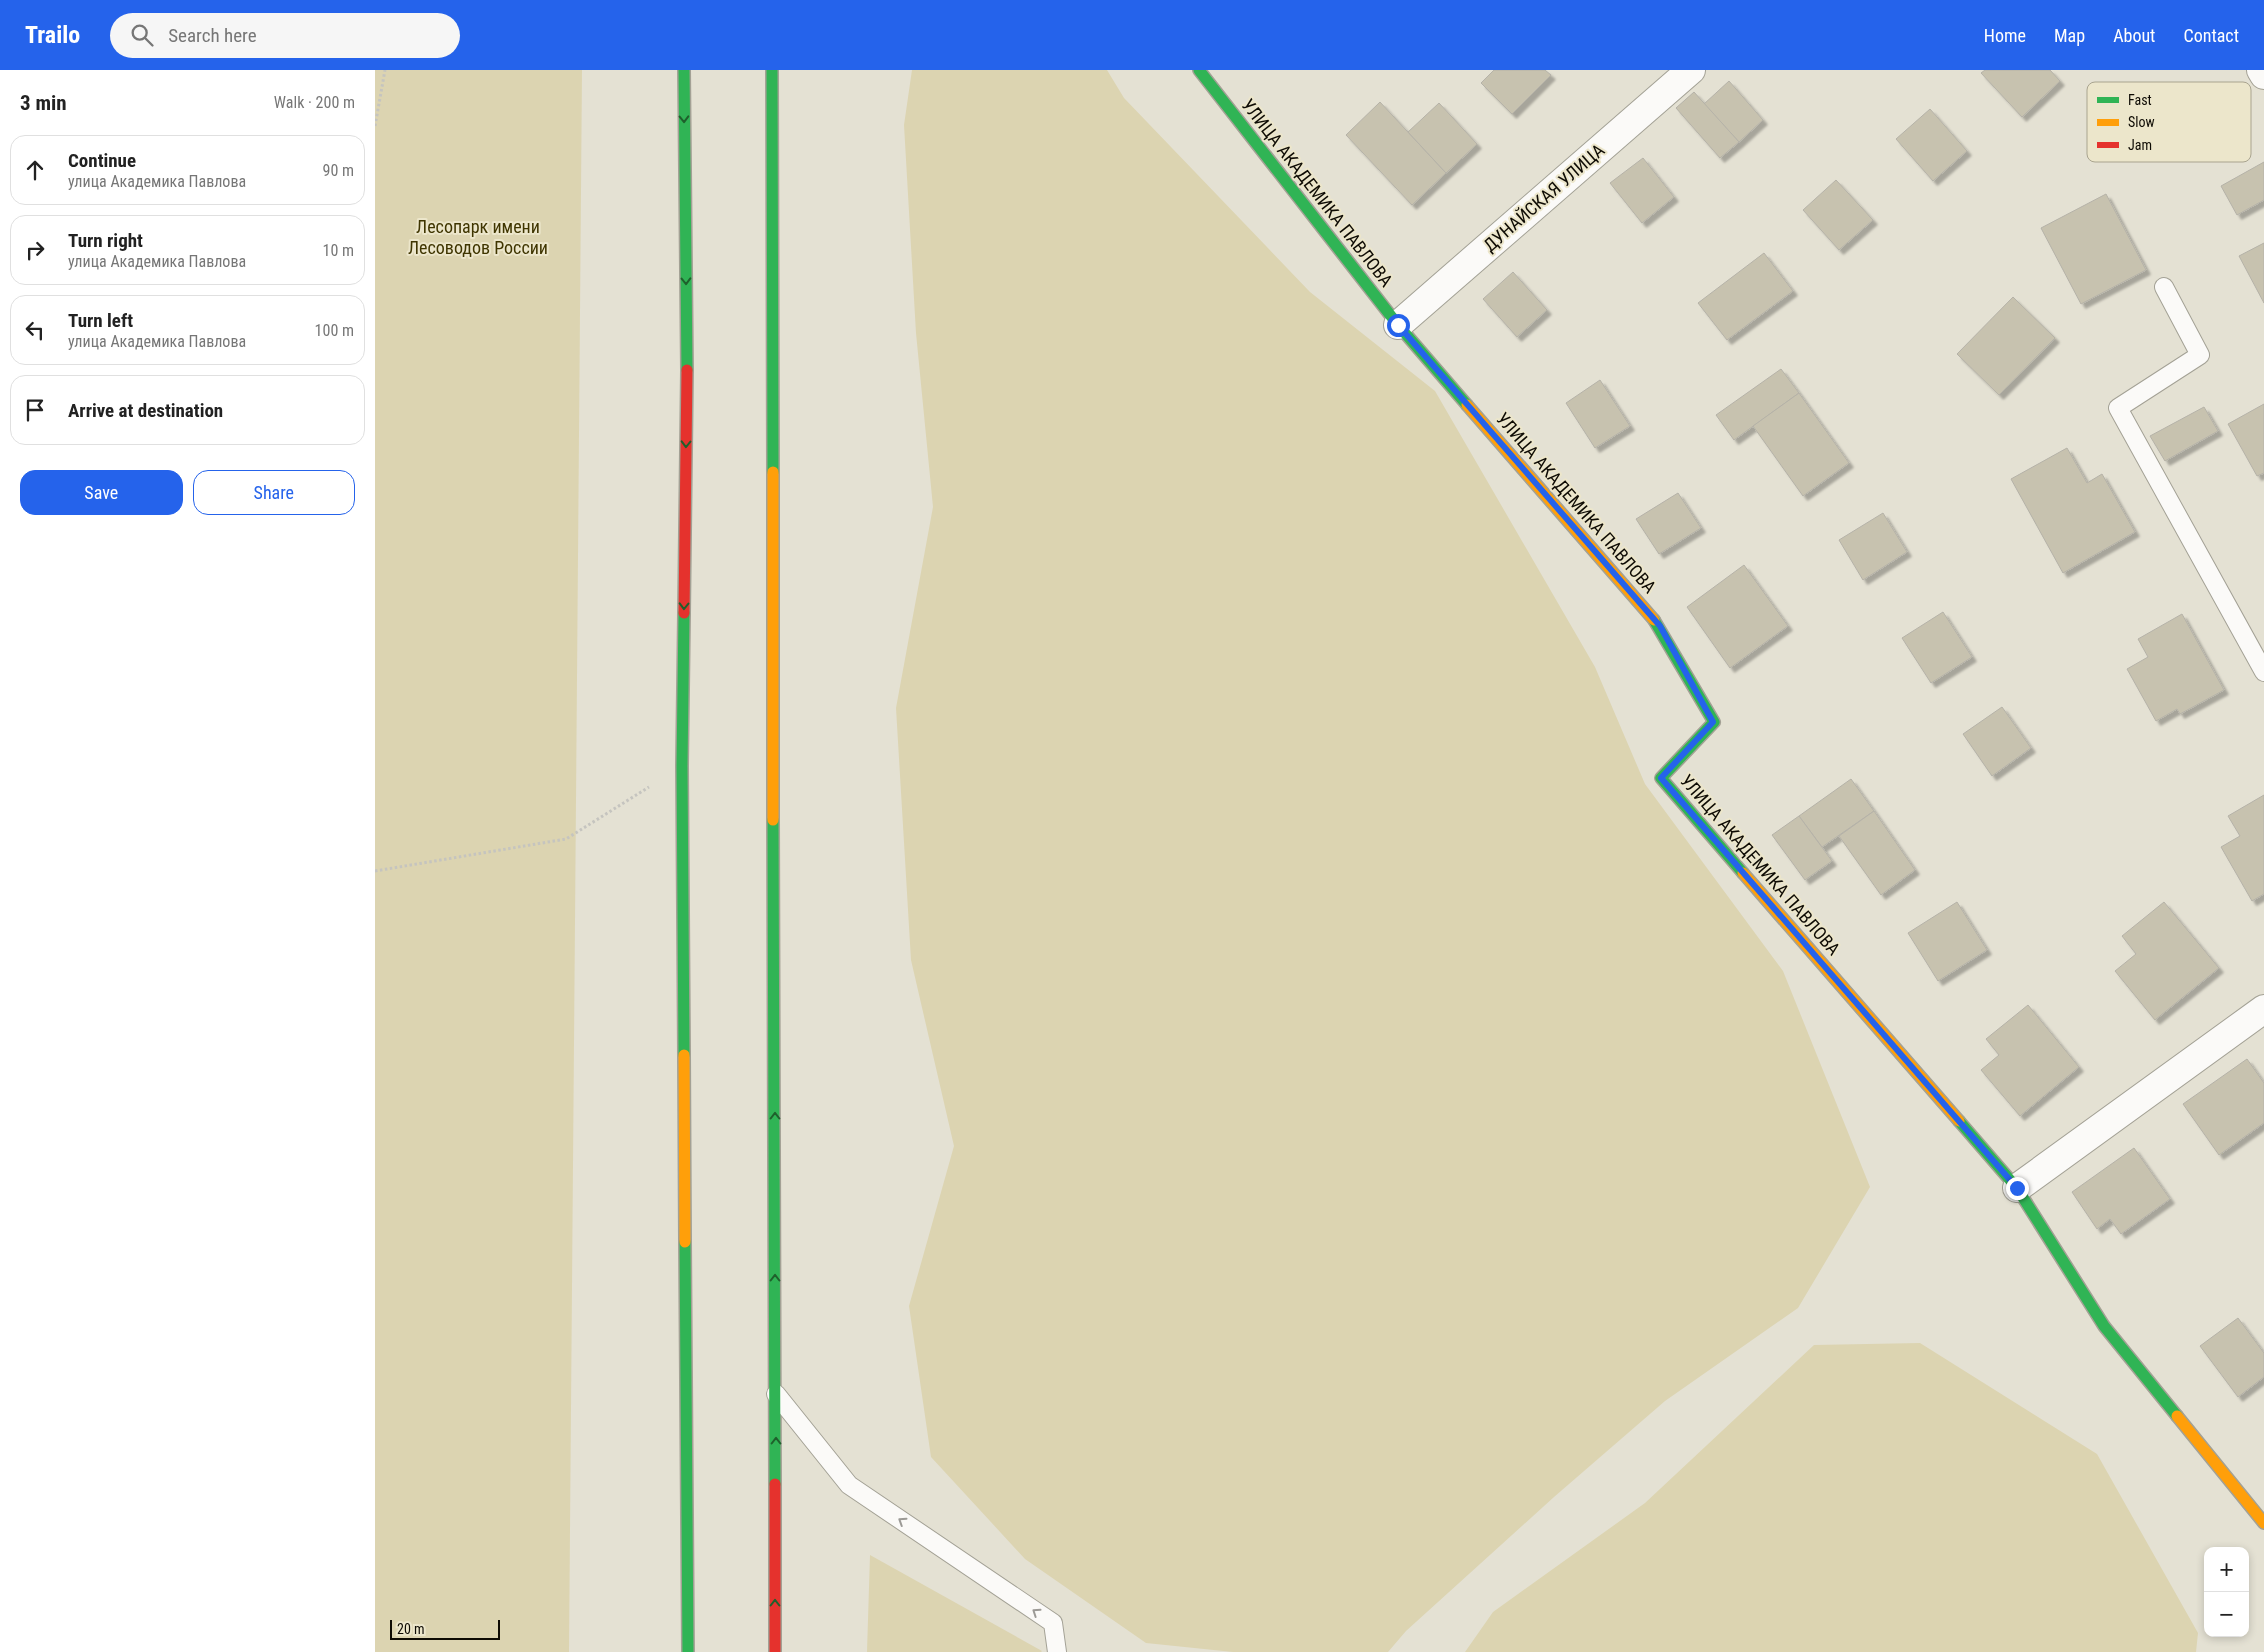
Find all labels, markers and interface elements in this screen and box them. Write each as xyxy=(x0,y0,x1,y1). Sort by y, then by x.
search box xyxy=(110,13,460,58)
text: Trailo xyxy=(25,21,80,49)
icon: search xyxy=(128,21,156,49)
text: Search here xyxy=(168,24,257,47)
text: Home xyxy=(1984,25,2026,46)
text: Map xyxy=(2054,25,2085,46)
text: About xyxy=(2113,25,2155,46)
text: Contact xyxy=(2183,25,2239,46)
legend xyxy=(2087,82,2251,162)
text: 3 min xyxy=(20,91,67,115)
text: Fast xyxy=(2128,92,2152,108)
text: Walk · 200 m xyxy=(274,93,355,112)
street label: УЛИЦА АКАДЕМИКА ПАВЛОВА xyxy=(1238,95,1398,291)
text: Slow xyxy=(2128,114,2155,130)
one-way arrow xyxy=(679,115,690,123)
text: Jam xyxy=(2128,137,2152,153)
street label: ДУНАЙСКАЯ УЛИЦА xyxy=(1479,139,1609,256)
text: Continue xyxy=(68,149,136,172)
icon: ahead xyxy=(21,156,49,184)
text: 90 m xyxy=(322,161,354,180)
text: улица Академика Павлова xyxy=(68,172,246,191)
park label: Лесопарк имени Лесоводов России xyxy=(408,216,548,258)
text: Turn right xyxy=(68,229,143,252)
icon: right xyxy=(21,236,49,264)
text: 10 m xyxy=(322,241,354,260)
text: улица Академика Павлова xyxy=(68,252,246,271)
one-way arrow xyxy=(681,278,691,285)
text: Turn left xyxy=(68,309,133,332)
route start xyxy=(1387,314,1410,337)
icon: left xyxy=(21,316,49,344)
text: 100 m xyxy=(315,321,354,340)
text: улица Академика Павлова xyxy=(68,332,246,351)
icon: arrive xyxy=(21,396,49,424)
text: Arrive at destination xyxy=(68,399,223,422)
street label: УЛИЦА АКАДЕМИКА ПАВЛОВА xyxy=(1492,408,1661,598)
one-way arrow xyxy=(680,440,691,448)
button: Save xyxy=(20,470,183,515)
button: Share xyxy=(193,470,355,515)
one-way arrow xyxy=(679,602,689,610)
street label: УЛИЦА АКАДЕМИКА ПАВЛОВА xyxy=(1676,770,1845,960)
one-way arrow xyxy=(770,1112,780,1120)
route end xyxy=(2006,1177,2029,1200)
one-way arrow xyxy=(770,1274,780,1282)
one-way arrow xyxy=(771,1437,781,1444)
one-way arrow xyxy=(898,1518,908,1527)
map controls xyxy=(2204,1547,2249,1637)
button: + xyxy=(2204,1547,2249,1592)
button: − xyxy=(2204,1592,2249,1637)
one-way arrow xyxy=(770,1599,780,1607)
one-way arrow xyxy=(1033,1609,1042,1618)
scale bar xyxy=(390,1617,500,1640)
text: 20 m xyxy=(397,1621,425,1637)

